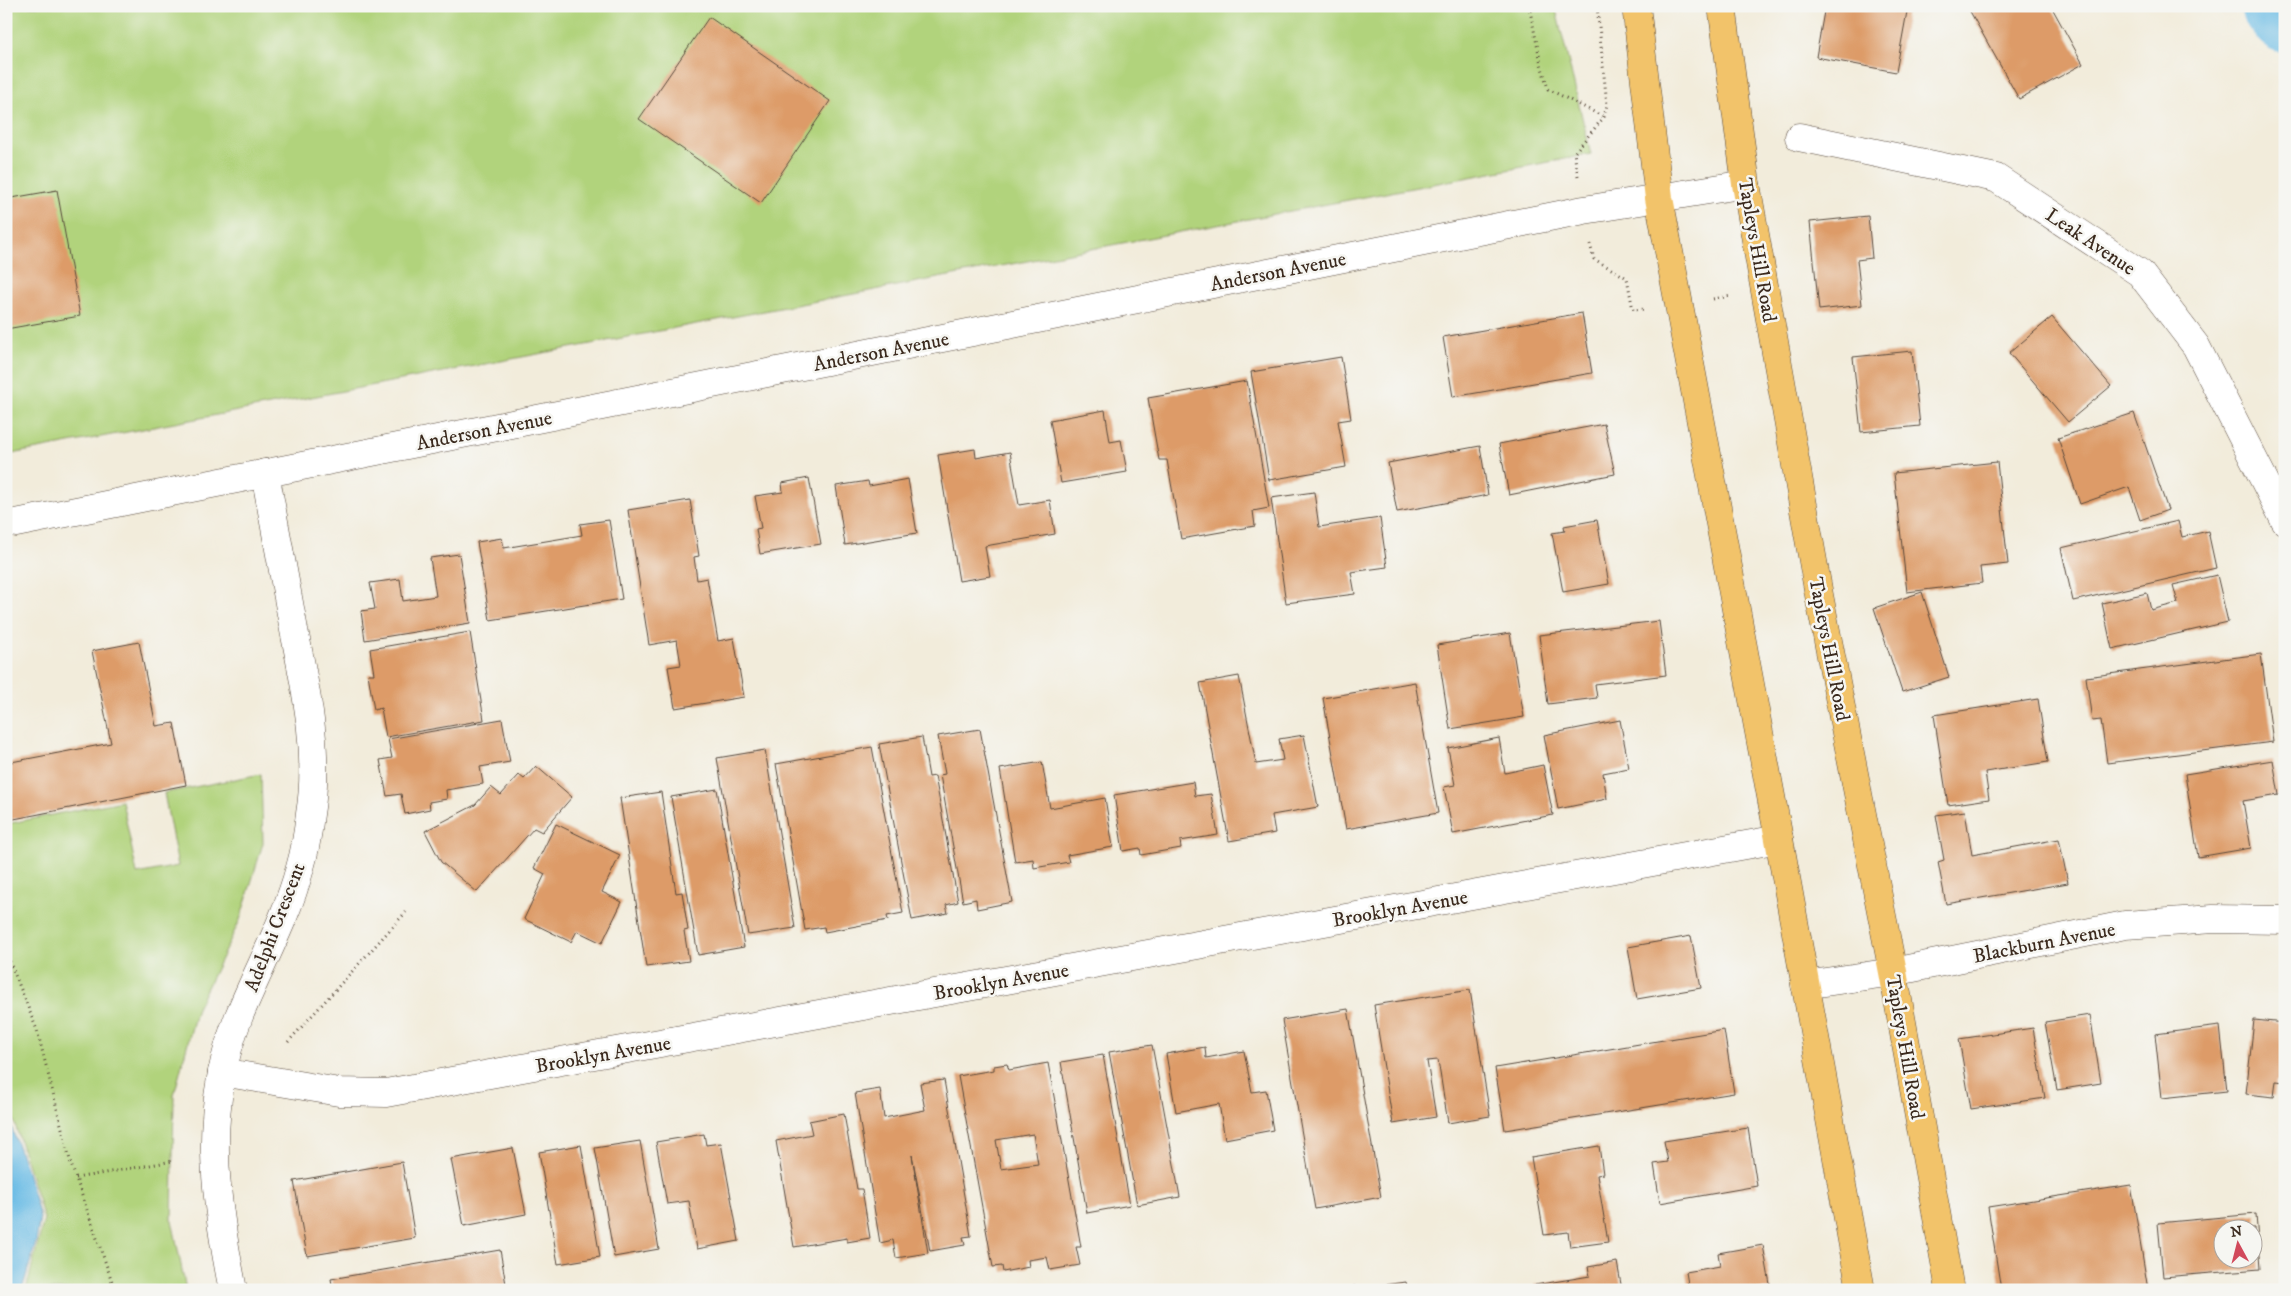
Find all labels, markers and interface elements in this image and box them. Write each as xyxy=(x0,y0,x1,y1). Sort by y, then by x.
street label: Tapleys Hill Road xyxy=(1732,176,1782,324)
street label: Leak Avenue xyxy=(2040,203,2140,281)
street label: Anderson Avenue xyxy=(1208,247,1348,298)
street label: Anderson Avenue xyxy=(811,327,951,378)
street label: Anderson Avenue xyxy=(414,406,554,457)
street label: Tapleys Hill Road xyxy=(1802,575,1855,723)
street label: Adelphi Crescent xyxy=(239,860,311,996)
street label: Brooklyn Avenue xyxy=(1331,885,1470,934)
street label: Blackburn Avenue xyxy=(1971,917,2118,970)
street label: Brooklyn Avenue xyxy=(932,958,1071,1007)
street label: Tapleys Hill Road xyxy=(1880,973,1930,1121)
street label: Brooklyn Avenue xyxy=(534,1031,673,1080)
north arrow xyxy=(2214,1218,2264,1268)
text: N xyxy=(2230,1222,2244,1242)

